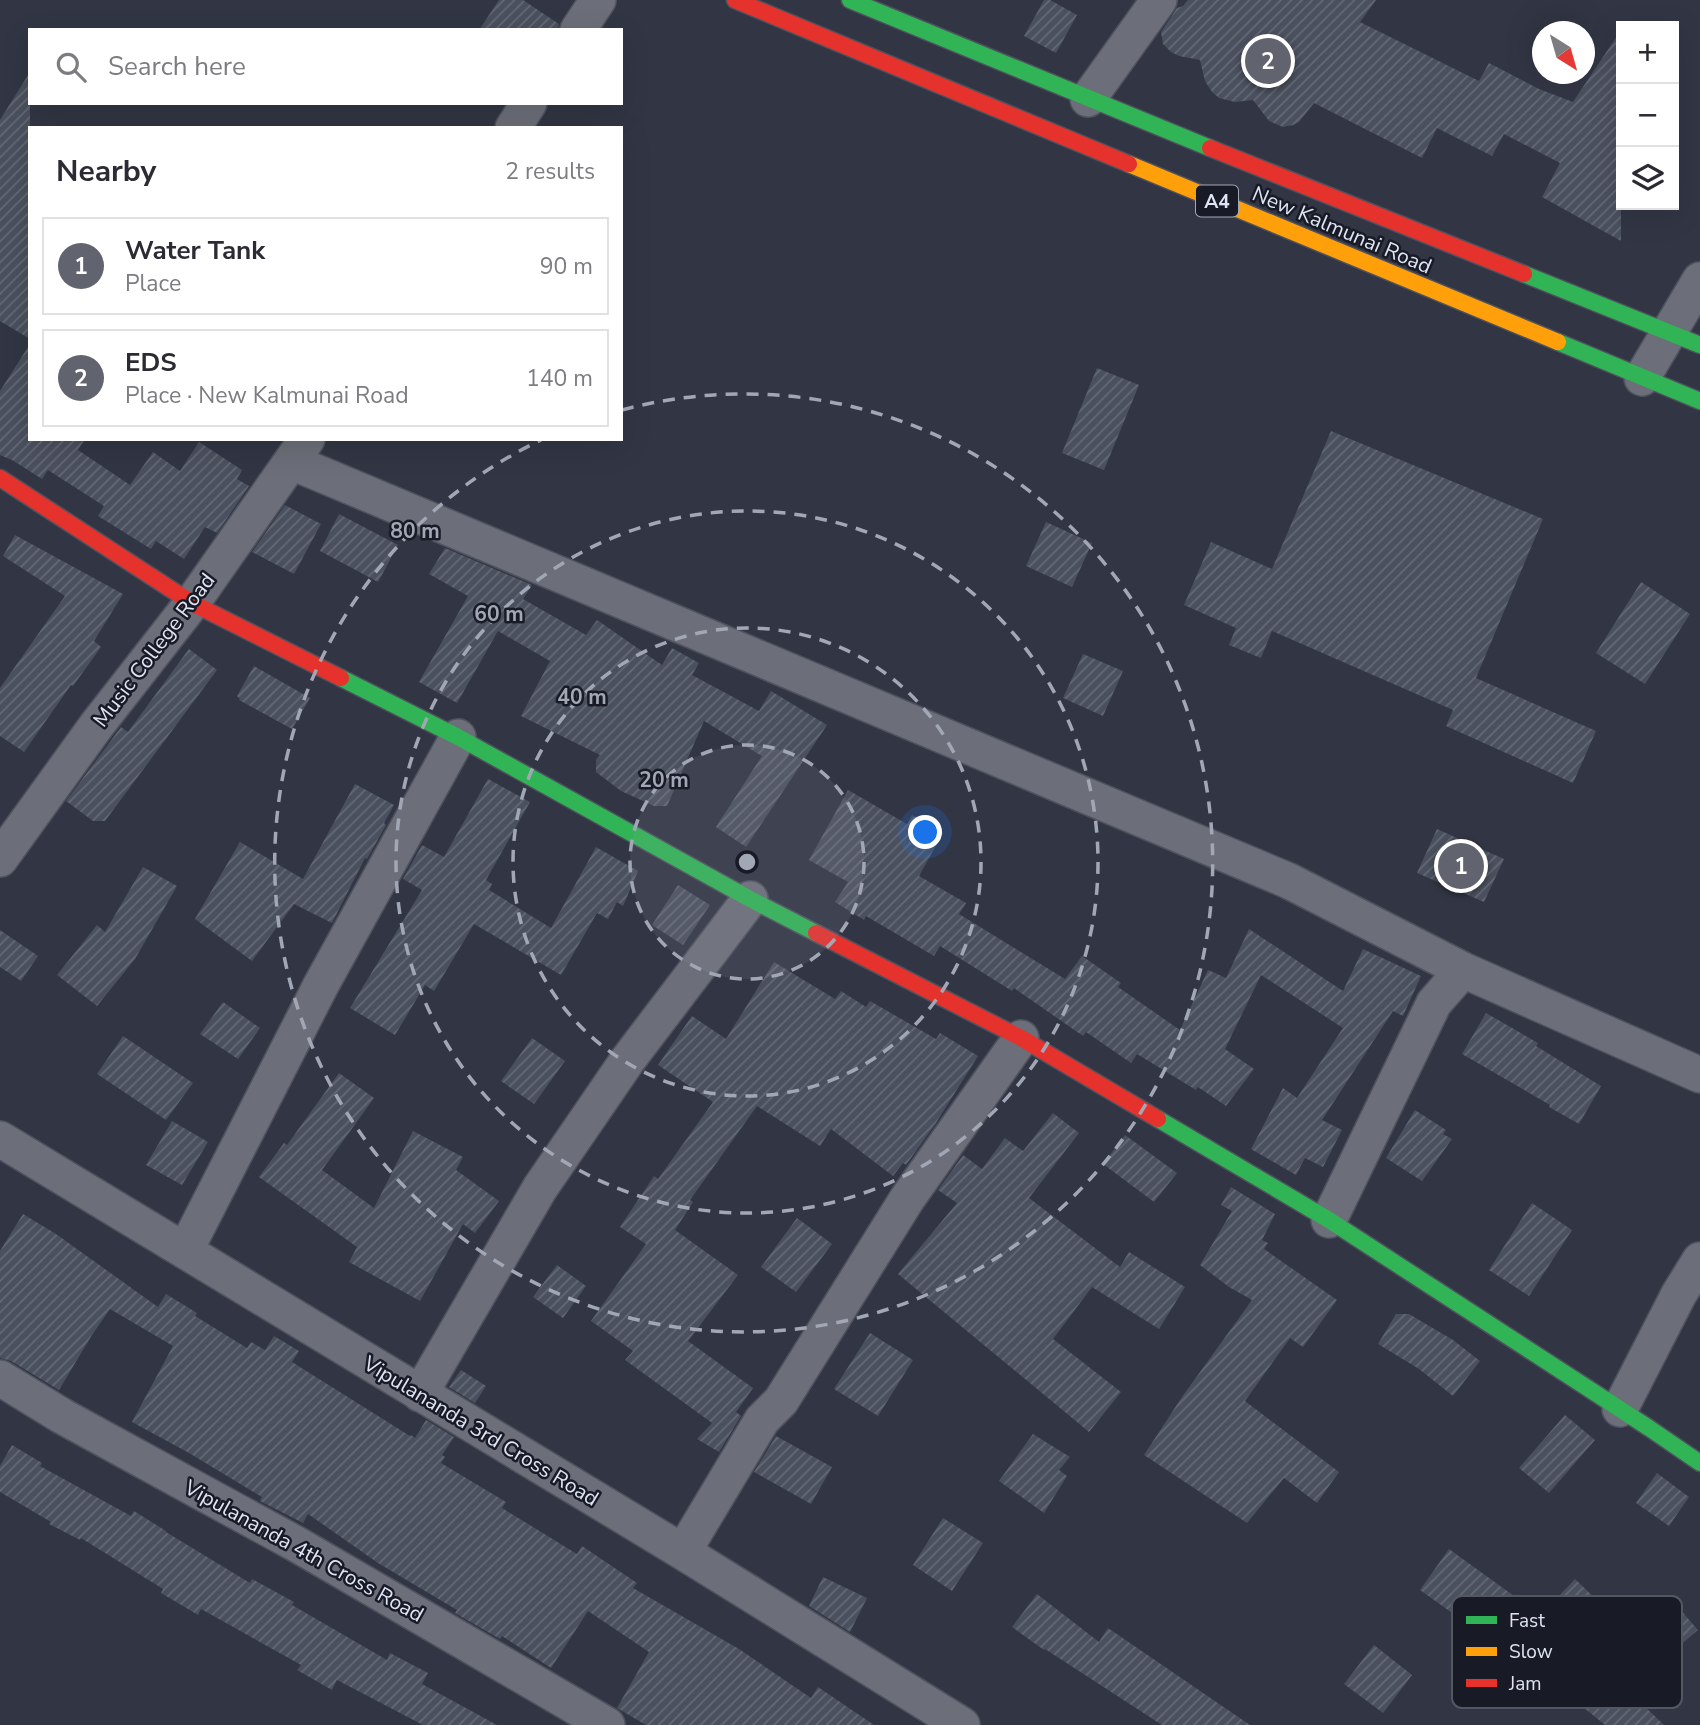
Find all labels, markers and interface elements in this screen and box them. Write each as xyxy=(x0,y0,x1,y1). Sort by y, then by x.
north arrow xyxy=(1532,21,1595,84)
map controls xyxy=(1616,21,1679,210)
button: + xyxy=(1616,21,1679,84)
search box xyxy=(28,28,623,105)
pin: 2 xyxy=(1245,35,1291,87)
icon: search xyxy=(52,48,90,86)
text: Search here xyxy=(108,49,246,84)
button: − xyxy=(1616,84,1679,147)
button: layers xyxy=(1616,147,1679,210)
text: Nearby xyxy=(56,151,156,192)
text: 2 results xyxy=(505,156,595,187)
street label: New Kalmunai Road xyxy=(1248,180,1436,280)
road number: A4 xyxy=(1196,186,1238,216)
text: Water Tank xyxy=(125,233,265,268)
text: 1 xyxy=(74,251,88,282)
text: 90 m xyxy=(540,251,593,282)
text: Place xyxy=(125,268,181,299)
text: EDS xyxy=(125,345,177,380)
text: 2 xyxy=(74,363,88,394)
text: 140 m xyxy=(526,363,593,394)
text: Place · New Kalmunai Road xyxy=(125,380,409,411)
text: 80 m xyxy=(390,517,440,545)
street label: Music College Road xyxy=(87,567,221,733)
text: 60 m xyxy=(474,600,524,628)
text: 40 m xyxy=(557,683,607,711)
text: 20 m xyxy=(639,766,689,794)
your location xyxy=(908,815,942,849)
pin: 1 xyxy=(1438,840,1484,892)
centre of rings xyxy=(735,850,759,874)
street label: Vipulananda 3rd Cross Road xyxy=(357,1349,604,1512)
street label: Vipulananda 4th Cross Road xyxy=(179,1473,429,1629)
legend xyxy=(1452,1596,1682,1708)
text: Fast xyxy=(1509,1608,1545,1634)
text: Slow xyxy=(1509,1639,1553,1665)
text: Jam xyxy=(1508,1671,1542,1697)

